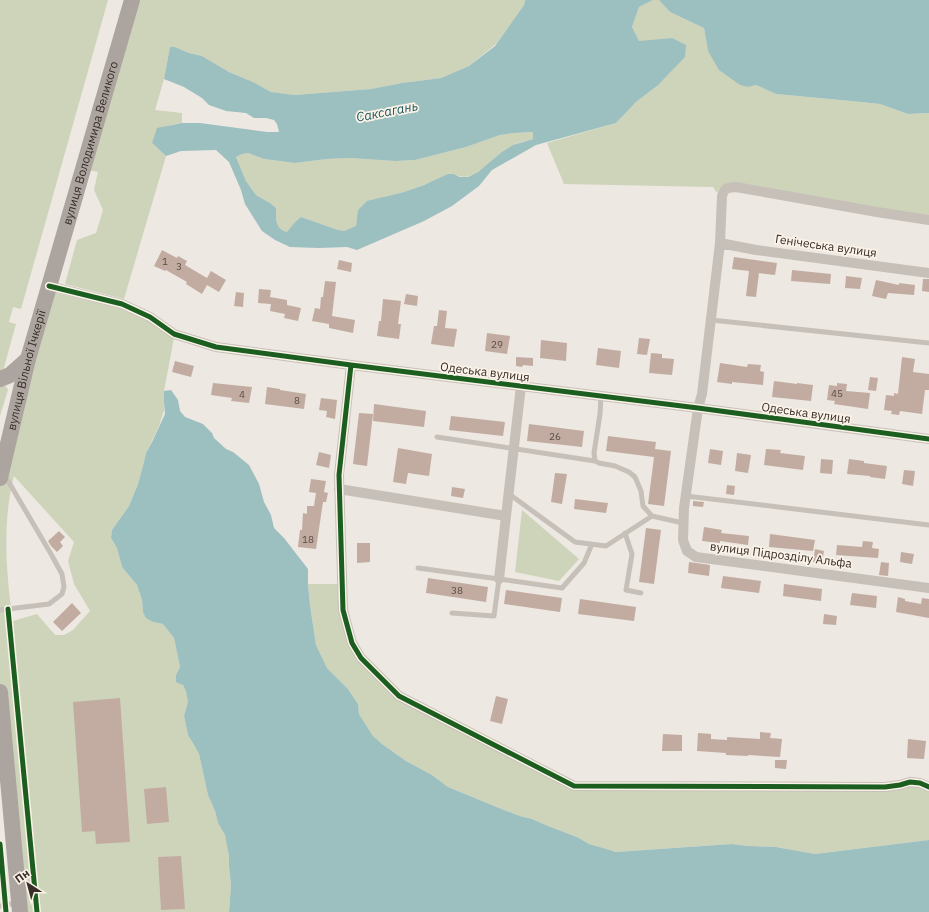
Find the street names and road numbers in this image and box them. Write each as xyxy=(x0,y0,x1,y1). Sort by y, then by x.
street label: вулиця Володимира Великого xyxy=(59,59,121,227)
street label: Генічеська вулиця xyxy=(774,231,878,260)
street label: вулиця Вільної Ічкерії xyxy=(3,307,49,432)
street label: Одеська вулиця xyxy=(439,359,531,384)
street label: Одеська вулиця xyxy=(760,399,852,426)
street label: вулиця Підрозділу Альфа xyxy=(709,538,853,571)

